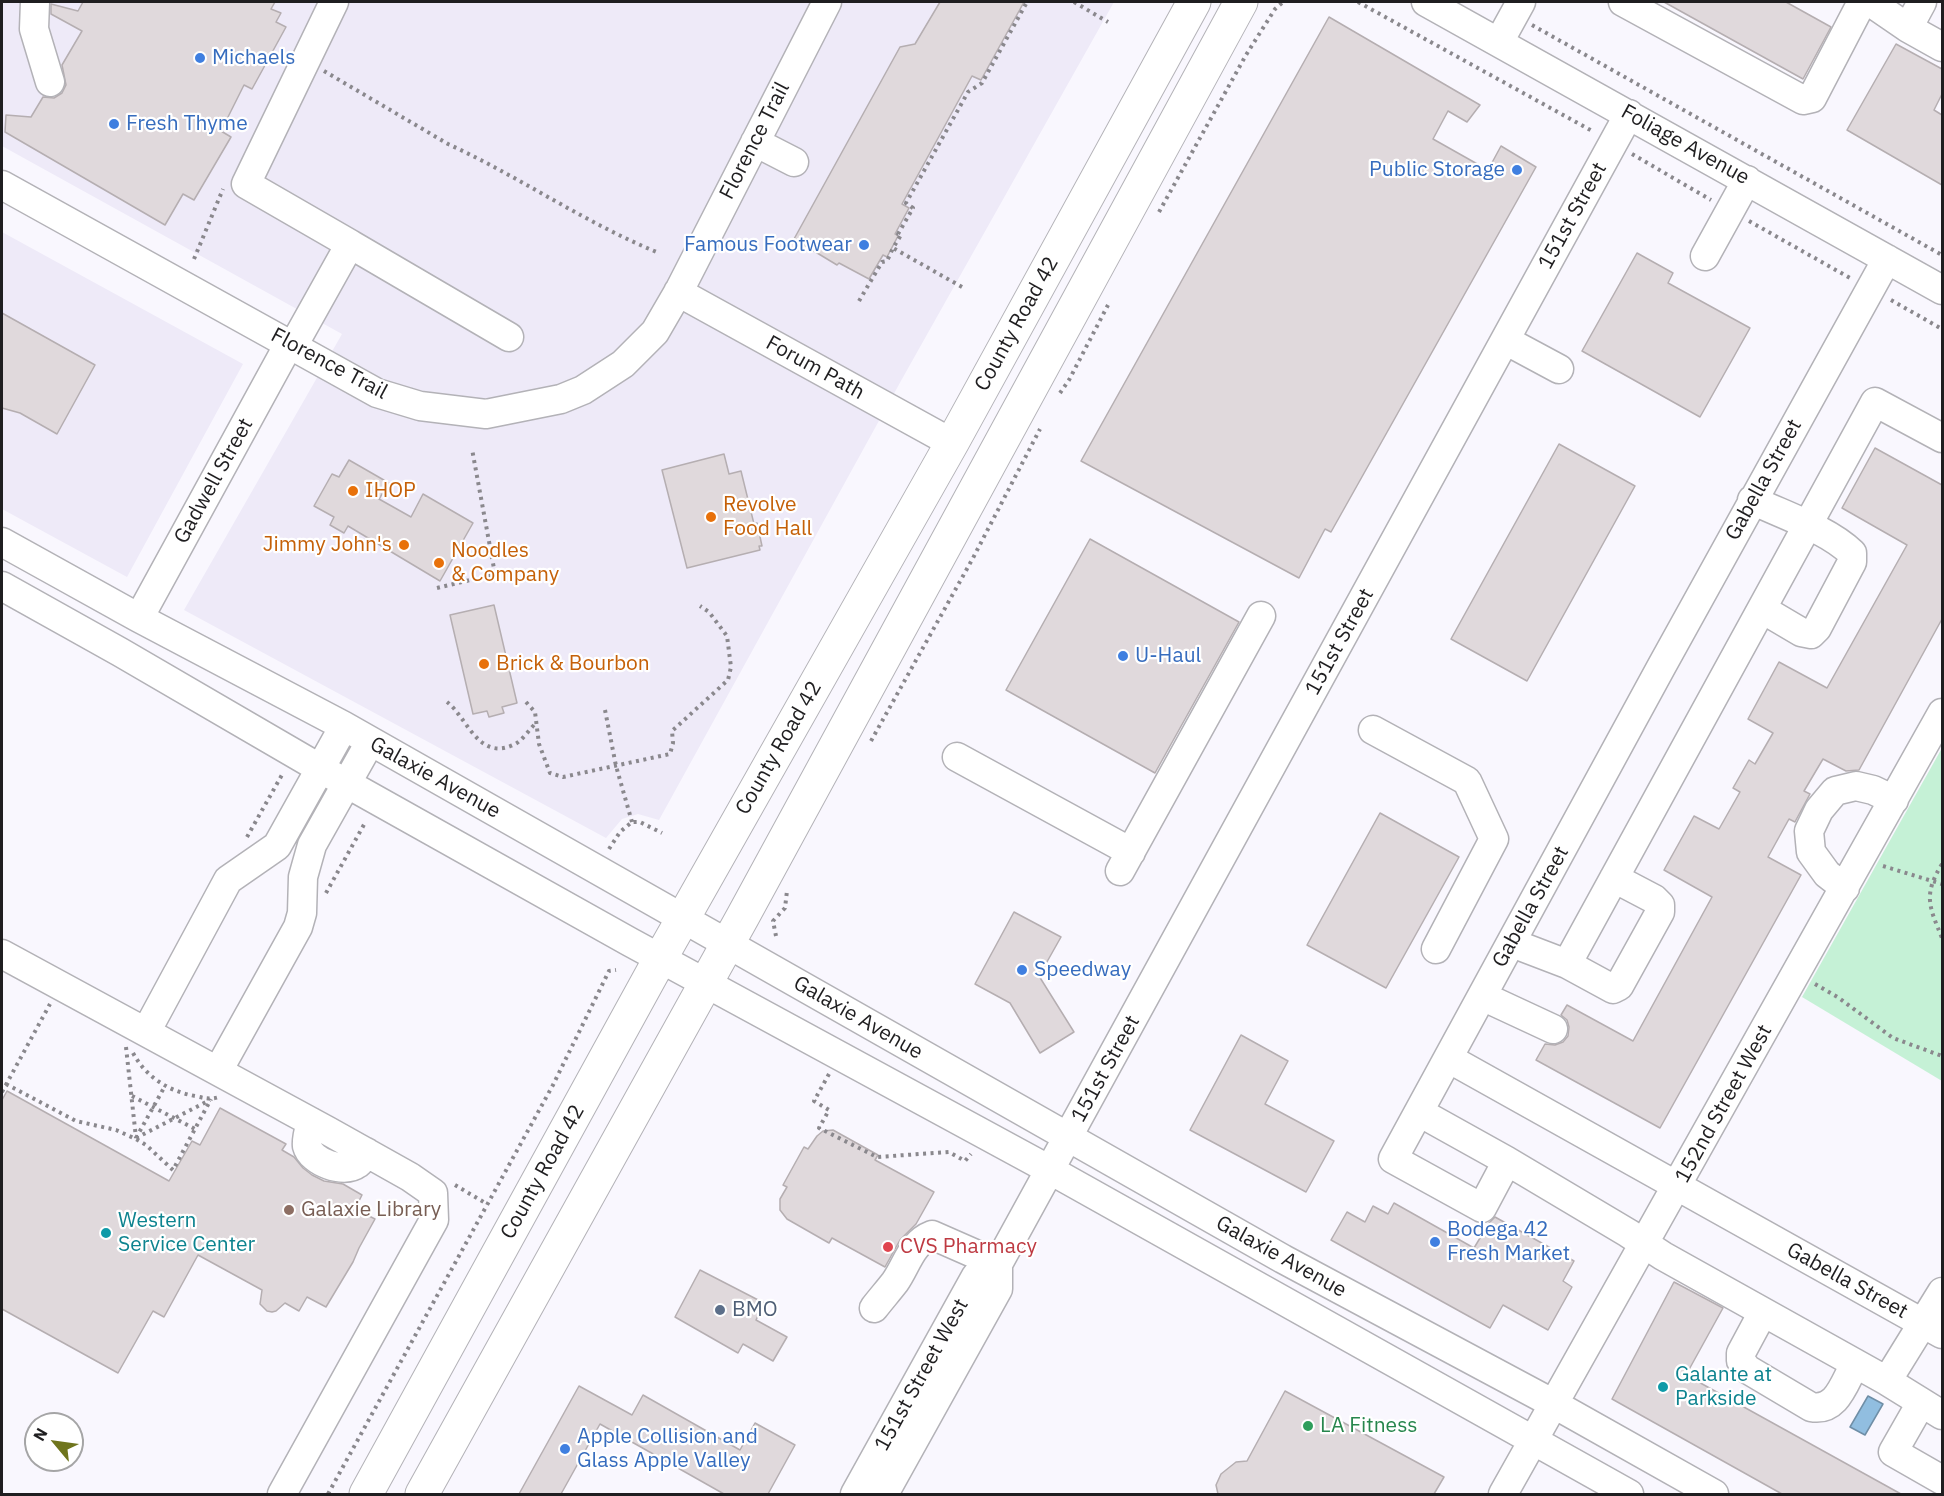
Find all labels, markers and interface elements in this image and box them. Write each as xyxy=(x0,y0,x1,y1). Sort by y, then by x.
place label: Michaels xyxy=(212,45,295,71)
marker: Michaels xyxy=(193,51,207,65)
street label: Florence Trail xyxy=(715,78,795,204)
street label: Foliage Avenue xyxy=(1616,99,1754,191)
place label: Fresh Thyme xyxy=(126,111,248,137)
marker: Fresh Thyme xyxy=(107,117,121,131)
place label: Public Storage xyxy=(1369,157,1505,183)
street label: 151st Street xyxy=(1533,158,1613,274)
marker: Public Storage xyxy=(1510,163,1524,177)
place label: Famous Footwear xyxy=(684,232,852,258)
marker: Famous Footwear xyxy=(857,238,871,252)
street label: County Road 42 xyxy=(970,252,1064,396)
street label: Florence Trail xyxy=(267,323,391,405)
street label: Forum Path xyxy=(761,331,869,405)
street label: Gadwell Street xyxy=(169,414,259,548)
street label: Gabella Street xyxy=(1720,415,1808,545)
place label: IHOP xyxy=(365,478,416,504)
marker: IHOP xyxy=(346,484,360,498)
place label: Revolve Food Hall xyxy=(723,492,812,542)
marker: Revolve Food Hall xyxy=(704,510,718,524)
place label: Jimmy John's xyxy=(263,532,392,558)
marker: Jimmy John's xyxy=(397,538,411,552)
place label: Noodles & Company xyxy=(451,538,559,588)
marker: Noodles & Company xyxy=(432,556,446,570)
street label: 151st Street xyxy=(1300,584,1380,700)
place label: U-Haul xyxy=(1135,643,1201,669)
marker: U-Haul xyxy=(1116,649,1130,663)
place label: Brick & Bourbon xyxy=(496,651,650,677)
marker: Brick & Bourbon xyxy=(477,657,491,671)
street label: County Road 42 xyxy=(731,677,827,819)
street label: Galaxie Avenue xyxy=(365,732,505,824)
street label: Gabella Street xyxy=(1487,842,1575,972)
place label: Speedway xyxy=(1034,957,1131,983)
marker: Speedway xyxy=(1015,963,1029,977)
street label: Galaxie Avenue xyxy=(789,971,927,1065)
street label: 151st Street xyxy=(1066,1011,1146,1127)
street label: 152nd Street West xyxy=(1670,1021,1778,1187)
street label: County Road 42 xyxy=(496,1100,590,1244)
place label: Galaxie Library xyxy=(301,1197,441,1223)
marker: Galaxie Library xyxy=(282,1203,296,1217)
place label: Western Service Center xyxy=(118,1208,255,1258)
street label: Galaxie Avenue xyxy=(1211,1211,1351,1303)
place label: Bodega 42 Fresh Market xyxy=(1447,1217,1570,1267)
marker: Western Service Center xyxy=(99,1226,113,1240)
place label: CVS Pharmacy xyxy=(900,1234,1037,1260)
marker: Bodega 42 Fresh Market xyxy=(1428,1235,1442,1249)
street label: Gabella Street xyxy=(1782,1237,1912,1325)
marker: CVS Pharmacy xyxy=(881,1240,895,1254)
street label: 151st Street West xyxy=(870,1294,974,1456)
place label: BMO xyxy=(732,1297,778,1323)
marker: BMO xyxy=(713,1303,727,1317)
place label: Galante at Parkside xyxy=(1675,1362,1772,1412)
marker: Galante at Parkside xyxy=(1656,1380,1670,1394)
north arrow xyxy=(24,1412,84,1472)
place label: LA Fitness xyxy=(1320,1413,1417,1439)
marker: LA Fitness xyxy=(1301,1419,1315,1433)
text: N xyxy=(28,1424,52,1444)
place label: Apple Collision and Glass Apple Valley xyxy=(577,1424,758,1474)
marker: Apple Collision and Glass Apple Valley xyxy=(558,1442,572,1456)

